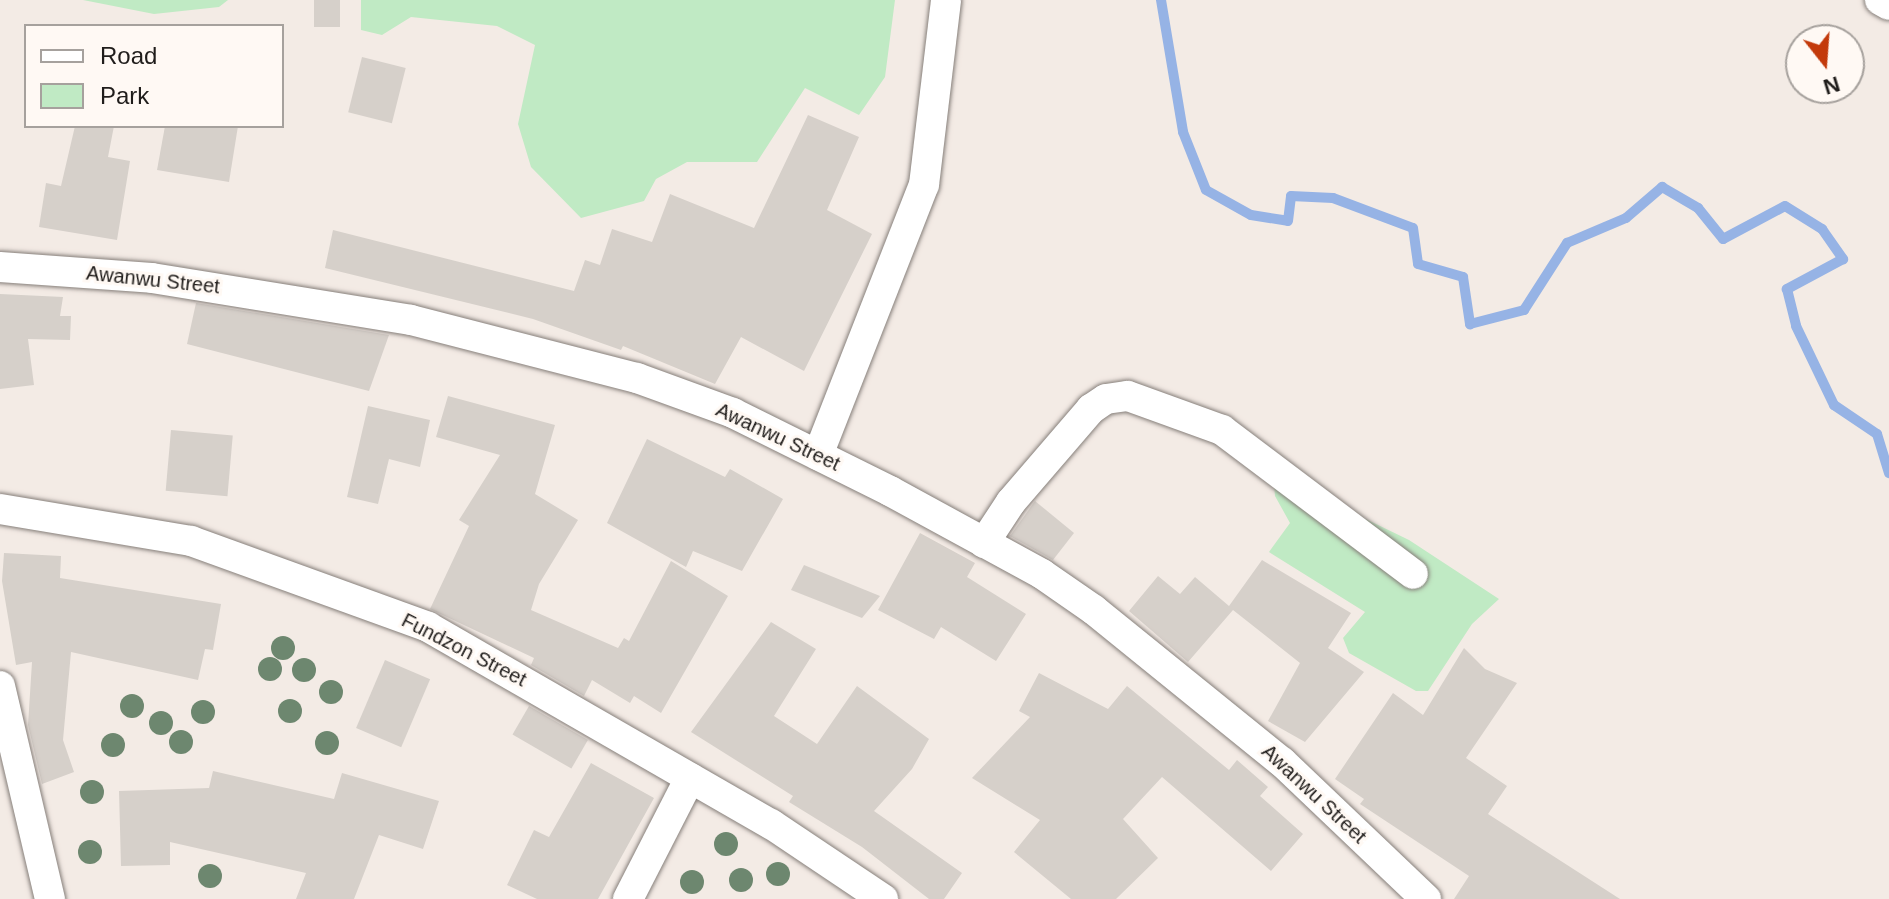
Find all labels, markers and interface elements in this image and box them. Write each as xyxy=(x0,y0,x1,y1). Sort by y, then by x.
legend xyxy=(24,24,284,128)
north arrow xyxy=(1785,24,1865,104)
text: Road xyxy=(100,42,157,69)
text: N xyxy=(1820,71,1843,100)
text: Park xyxy=(100,82,149,109)
street label: Awanwu Street xyxy=(85,261,221,299)
street label: Awanwu Street xyxy=(712,398,844,476)
street label: Fundzon Street xyxy=(398,608,530,692)
street label: Awanwu Street xyxy=(1257,739,1371,849)

